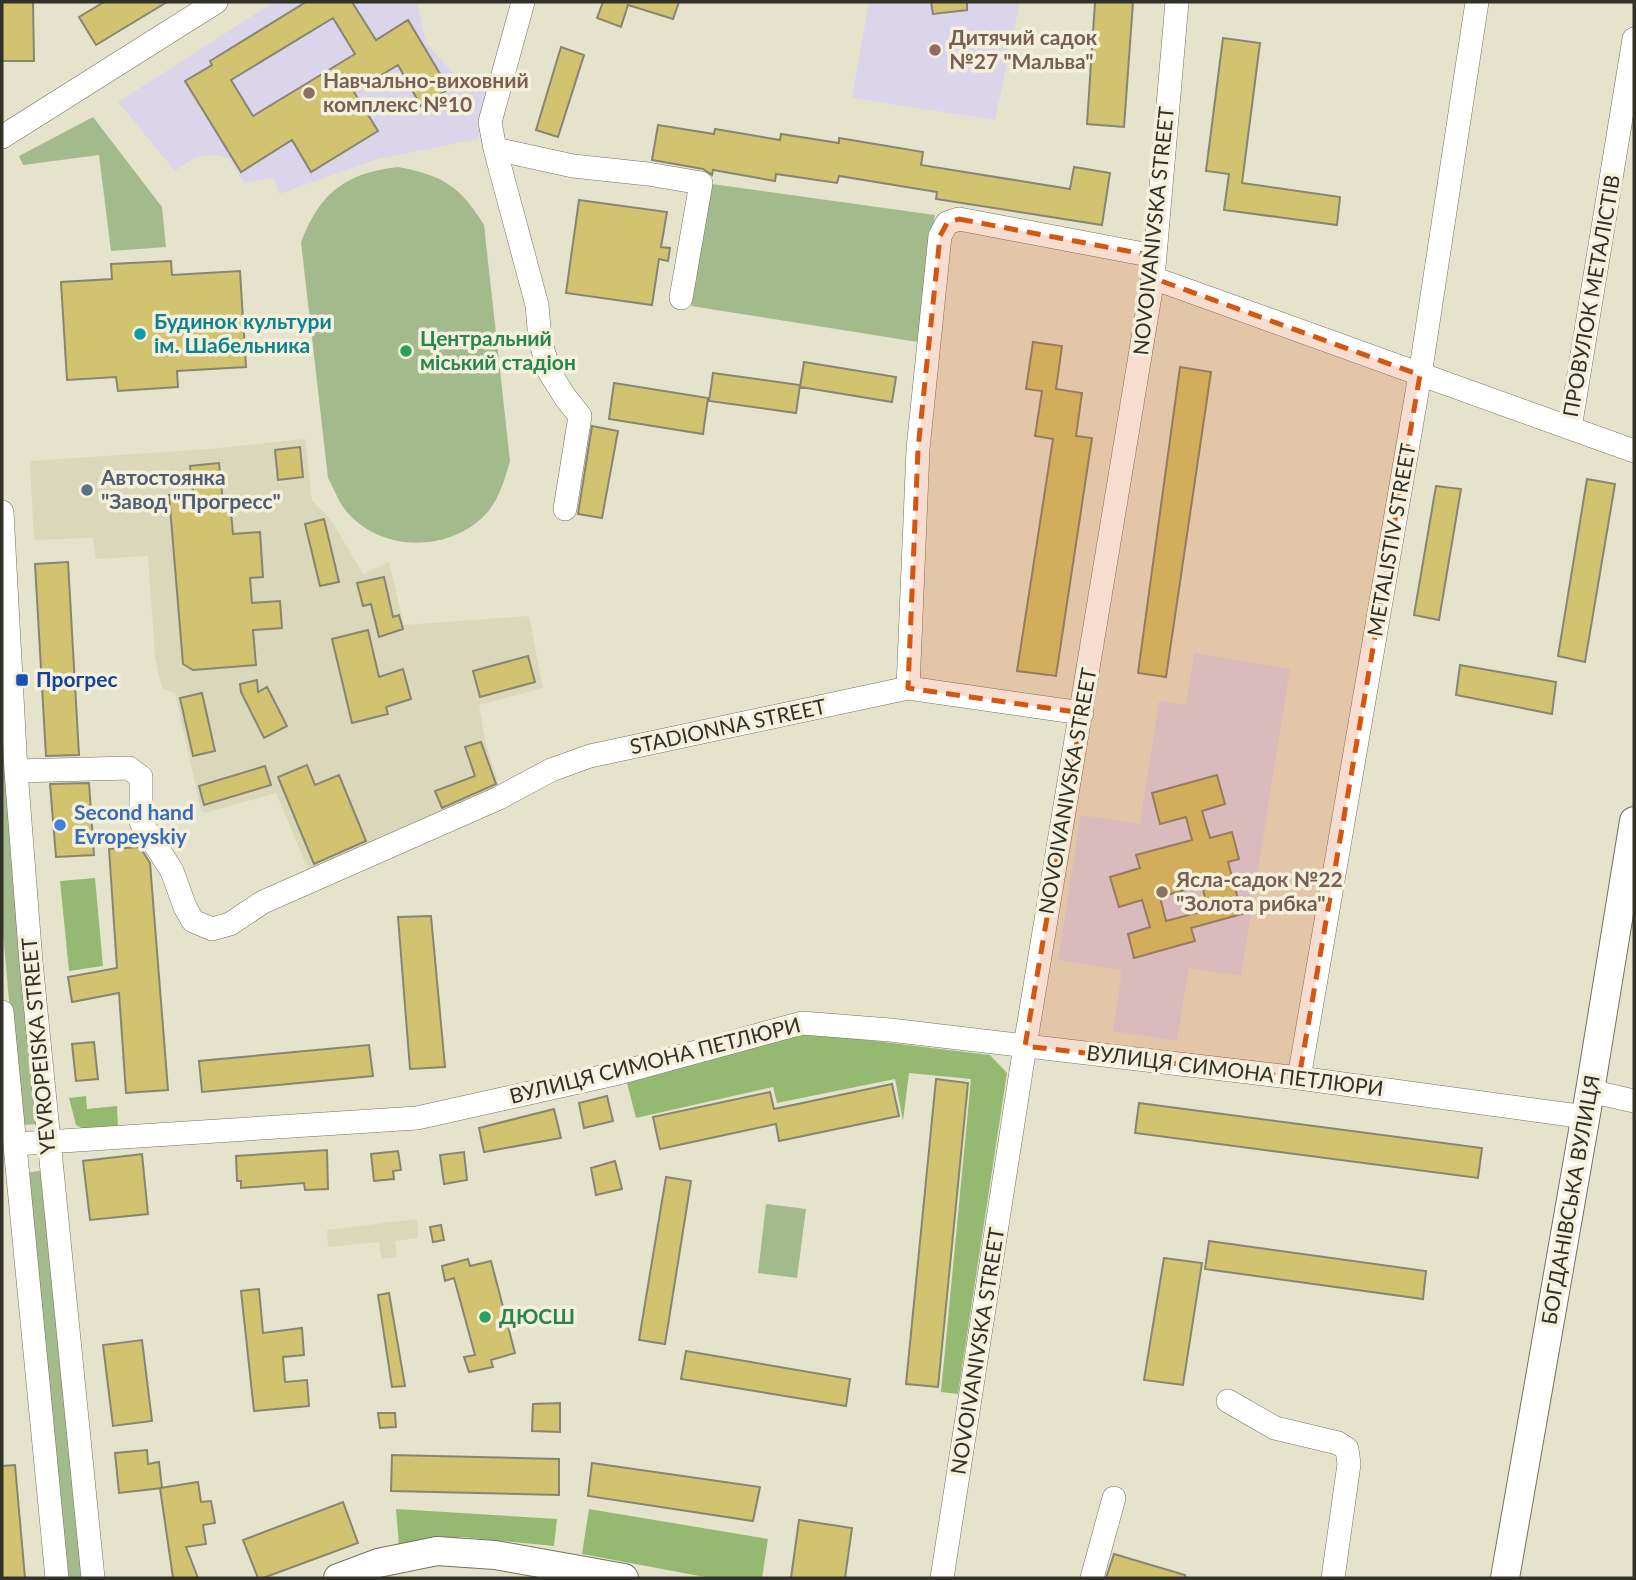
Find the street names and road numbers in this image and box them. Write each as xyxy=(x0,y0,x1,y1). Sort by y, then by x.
street label: NOVOIVANIVSKA STREET xyxy=(1127,105,1178,356)
street label: ПРОВУЛОК МЕТАЛІСТІВ xyxy=(1557,173,1624,419)
street label: METALISTIV STREET xyxy=(1361,441,1420,638)
street label: NOVOIVANIVSKA STREET xyxy=(1033,665,1101,916)
street label: STADIONNA STREET xyxy=(627,692,829,759)
street label: YEVROPEISKA STREET xyxy=(16,936,59,1156)
street label: ВУЛИЦЯ СИМОНА ПЕТЛЮРИ xyxy=(507,1011,803,1108)
street label: ВУЛИЦЯ СИМОНА ПЕТЛЮРИ xyxy=(1085,1039,1385,1100)
street label: БОГДАНІВСЬКА ВУЛИЦЯ xyxy=(1535,1073,1604,1327)
street label: NOVOIVANIVSKA STREET xyxy=(945,1225,1008,1476)

